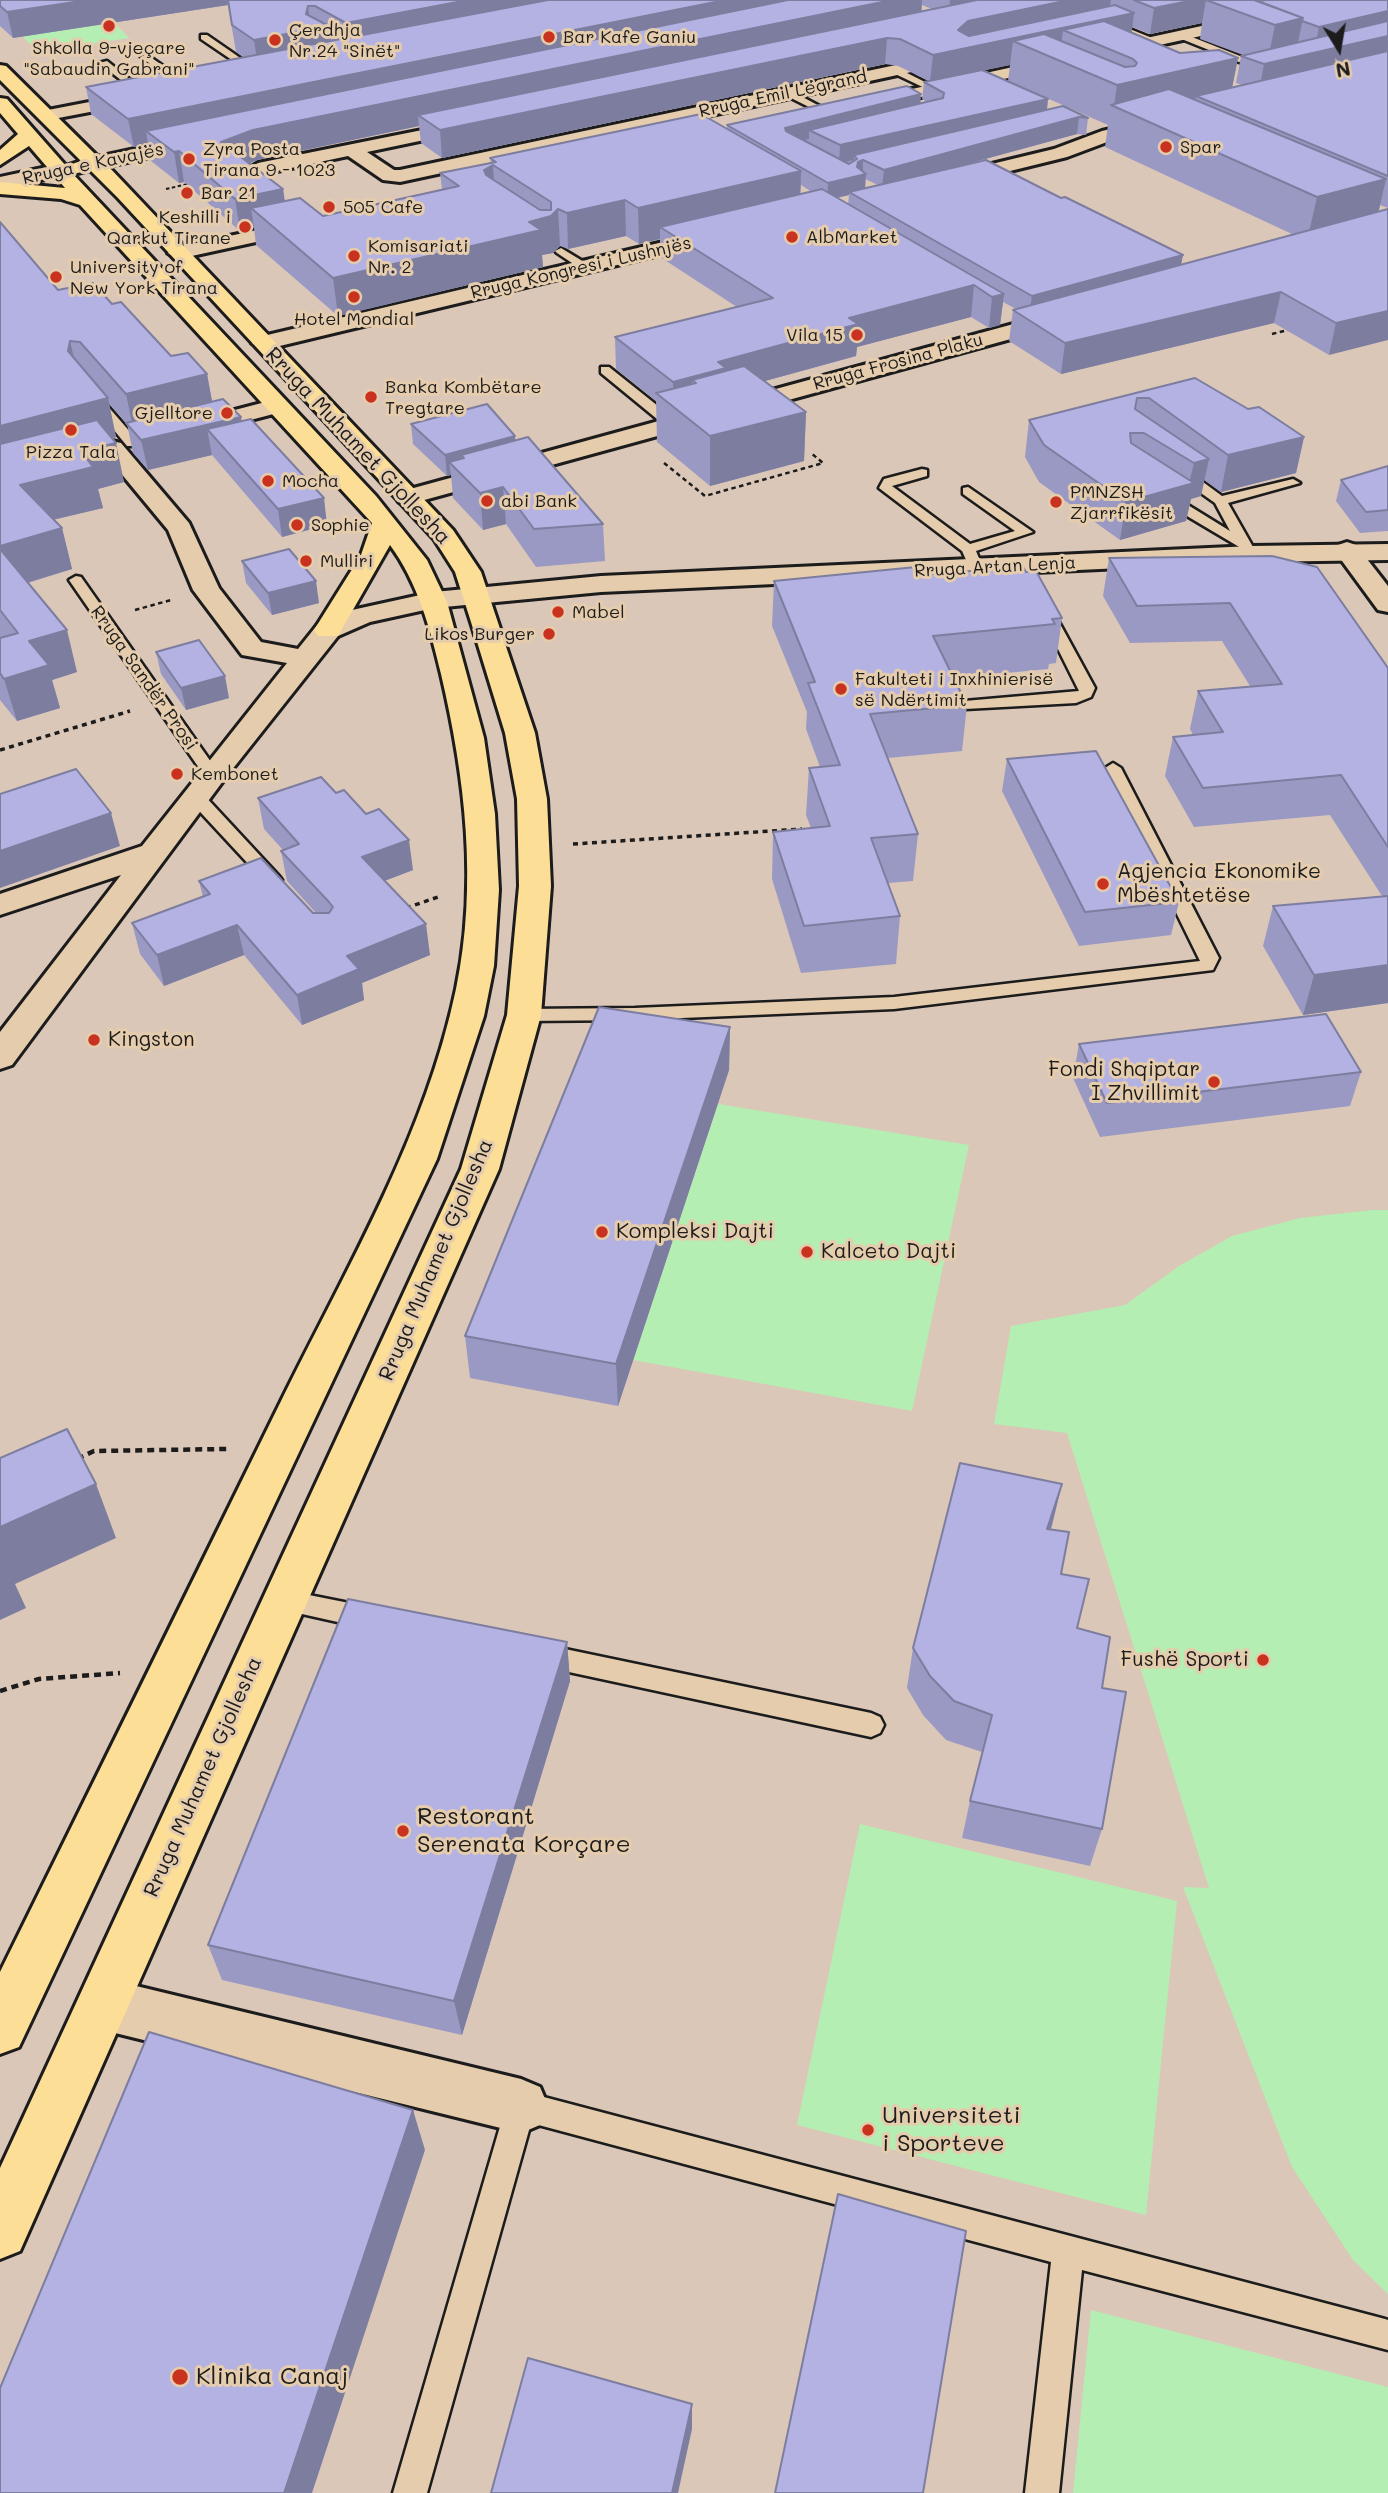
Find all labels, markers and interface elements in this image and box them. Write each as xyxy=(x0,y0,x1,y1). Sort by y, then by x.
north arrow xyxy=(1304,14,1374,84)
marker: Shkolla 9-vjeçare "Sabaudin Gabrani" xyxy=(101,18,117,34)
place label: Çerdhja Nr.24 "Sinët" xyxy=(289,19,400,61)
place label: Bar Kafe Ganiu xyxy=(563,26,696,48)
marker: Bar Kafe Ganiu xyxy=(541,29,557,45)
marker: Çerdhja Nr.24 "Sinët" xyxy=(267,32,283,48)
place label: Shkolla 9-vjeçare "Sabaudin Gabrani" xyxy=(24,37,194,80)
text: N xyxy=(1334,56,1353,84)
street label: Rruga Emil Lëgrand xyxy=(697,66,869,122)
place label: Spar xyxy=(1180,136,1221,158)
street label: Rruga e Kavajës xyxy=(20,138,166,190)
place label: Zyra Posta Tirana 9 - 1023 xyxy=(203,138,335,180)
marker: Spar xyxy=(1158,139,1174,155)
marker: Zyra Posta Tirana 9 - 1023 xyxy=(181,151,197,167)
place label: Bar 21 xyxy=(201,182,256,204)
marker: Bar 21 xyxy=(179,185,195,201)
place label: 505 Cafe xyxy=(343,196,423,218)
marker: 505 Cafe xyxy=(321,199,337,215)
place label: Keshilli i Qarkut Tirane xyxy=(107,206,231,248)
marker: Keshilli i Qarkut Tirane xyxy=(237,219,253,235)
place label: AlbMarket xyxy=(806,226,898,248)
marker: AlbMarket xyxy=(784,229,800,245)
street label: Rruga Kongresi i Lushnjës xyxy=(469,232,693,304)
place label: Komisariati Nr. 2 xyxy=(368,235,469,278)
marker: Komisariati Nr. 2 xyxy=(346,248,362,264)
place label: University of New York Tirana xyxy=(70,256,218,298)
marker: University of New York Tirana xyxy=(48,269,64,285)
marker: Hotel Mondial xyxy=(346,289,362,305)
place label: Hotel Mondial xyxy=(294,308,414,330)
place label: Vila 15 xyxy=(786,324,843,346)
marker: Vila 15 xyxy=(849,327,865,343)
street label: Rruga Frosina Plaku xyxy=(811,329,985,395)
street label: Rruga Muhamet Gjollesha xyxy=(260,342,456,550)
place label: Banka Kombëtare Tregtare xyxy=(385,376,542,418)
marker: Banka Kombëtare Tregtare xyxy=(363,389,379,405)
place label: Gjelltore xyxy=(135,402,213,424)
marker: Gjelltore xyxy=(219,405,235,421)
marker: Pizza Tala xyxy=(63,422,79,438)
place label: Pizza Tala xyxy=(26,441,116,463)
place label: Mocha xyxy=(282,470,339,492)
marker: Mocha xyxy=(260,473,276,489)
place label: PMNZSH Zjarrfikësit xyxy=(1070,481,1173,524)
place label: abi Bank xyxy=(501,490,577,512)
marker: abi Bank xyxy=(479,493,495,509)
marker: PMNZSH Zjarrfikësit xyxy=(1048,494,1064,510)
place label: Sophie xyxy=(311,514,370,536)
marker: Sophie xyxy=(289,517,305,533)
place label: Mulliri xyxy=(320,550,373,572)
street label: Rruga Artan Lenja xyxy=(914,552,1076,582)
marker: Mulliri xyxy=(298,553,314,569)
place label: Mabel xyxy=(572,601,625,623)
street label: Rruga Sandër Prosi xyxy=(86,602,202,754)
marker: Mabel xyxy=(550,604,566,620)
place label: Likos Burger xyxy=(425,623,535,645)
marker: Likos Burger xyxy=(541,626,557,642)
place label: Fakulteti i Inxhinierisë së Ndërtimit xyxy=(855,668,1053,710)
marker: Fakulteti i Inxhinierisë së Ndërtimit xyxy=(833,681,849,697)
place label: Kembonet xyxy=(191,763,279,785)
marker: Kembonet xyxy=(169,766,185,782)
place label: Agjencia Ekonomike Mbështetëse xyxy=(1117,859,1321,909)
marker: Agjencia Ekonomike Mbështetëse xyxy=(1095,876,1111,892)
place label: Kingston xyxy=(108,1027,195,1053)
marker: Kingston xyxy=(86,1032,102,1048)
place label: Fondi Shqiptar I Zhvillimit xyxy=(1048,1057,1200,1107)
marker: Fondi Shqiptar I Zhvillimit xyxy=(1206,1074,1222,1090)
street label: Rruga Muhamet Gjollesha xyxy=(374,1135,498,1385)
place label: Kompleksi Dajti xyxy=(616,1219,774,1245)
marker: Kompleksi Dajti xyxy=(594,1224,610,1240)
place label: Kalceto Dajti xyxy=(821,1239,956,1265)
marker: Kalceto Dajti xyxy=(799,1244,815,1260)
place label: Fushë Sporti xyxy=(1121,1647,1249,1673)
marker: Fushë Sporti xyxy=(1255,1652,1271,1668)
street label: Rruga Muhamet Gjollesha xyxy=(139,1653,267,1901)
place label: Restorant Serenata Korçare xyxy=(417,1803,631,1859)
marker: Restorant Serenata Korçare xyxy=(395,1823,411,1839)
place label: Universiteti i Sporteve xyxy=(882,2102,1021,2158)
marker: Universiteti i Sporteve xyxy=(860,2122,876,2138)
place label: Klinika Canaj xyxy=(196,2363,348,2391)
marker: Klinika Canaj xyxy=(170,2367,190,2387)

